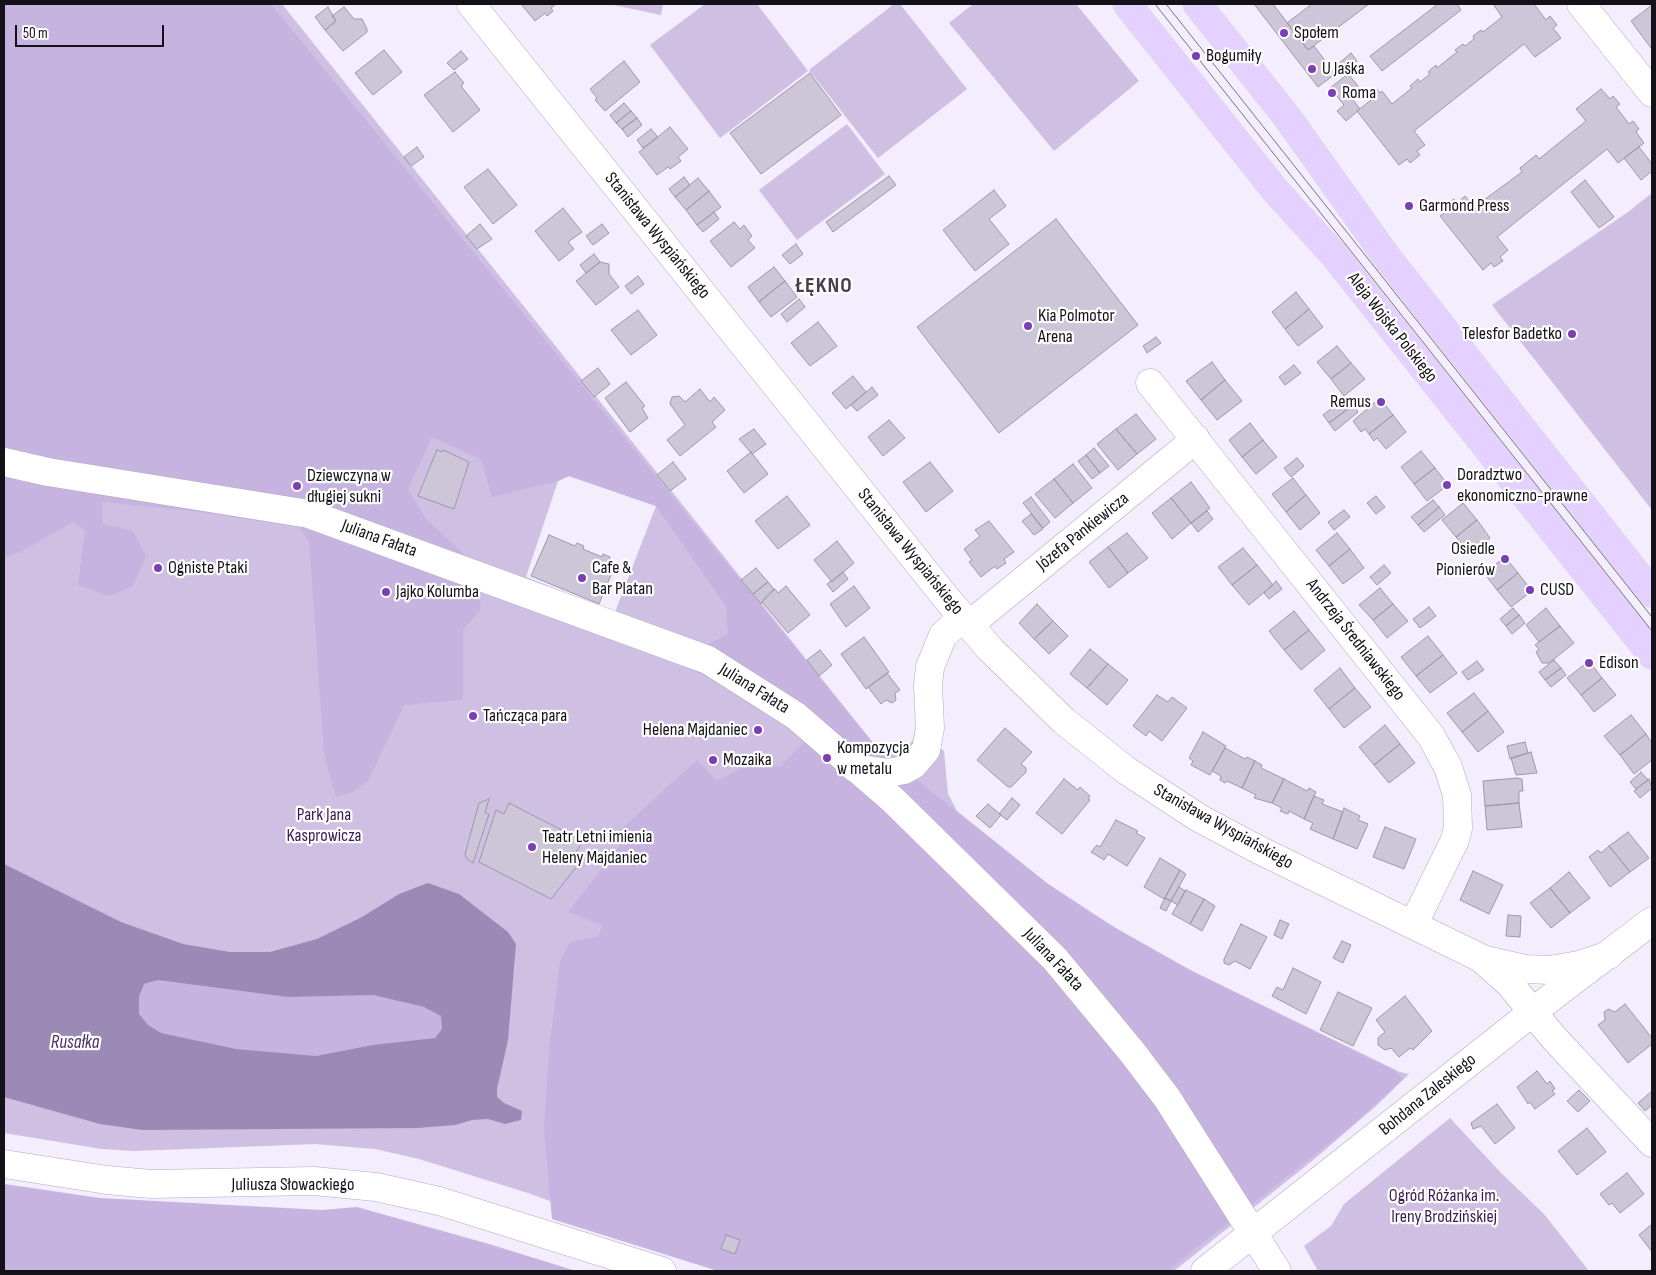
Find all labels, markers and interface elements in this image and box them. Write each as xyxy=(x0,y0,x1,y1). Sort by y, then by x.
scale bar xyxy=(18,15,166,47)
place label: Społem xyxy=(1294,22,1339,44)
text: 50 m xyxy=(23,24,48,43)
marker: Społem xyxy=(1278,27,1290,39)
place label: Bogumiły xyxy=(1206,45,1262,67)
marker: Bogumiły xyxy=(1190,50,1202,62)
place label: U Jaśka xyxy=(1322,58,1365,80)
marker: U Jaśka xyxy=(1306,63,1318,75)
place label: Roma xyxy=(1342,82,1376,104)
marker: Roma xyxy=(1326,87,1338,99)
street label: Stanisława Wyspiańskiego xyxy=(599,168,715,304)
place label: Garmond Press xyxy=(1419,195,1510,217)
marker: Garmond Press xyxy=(1403,200,1415,212)
street label: Aleja Wojska Polskiego xyxy=(1342,269,1442,387)
district label: ŁĘKNO xyxy=(795,273,853,299)
place label: Kia Polmotor Arena xyxy=(1038,305,1115,348)
marker: Kia Polmotor Arena xyxy=(1022,320,1034,332)
place label: Telesfor Badetko xyxy=(1462,323,1562,345)
marker: Telesfor Badetko xyxy=(1566,328,1578,340)
place label: Remus xyxy=(1330,391,1371,413)
marker: Remus xyxy=(1375,396,1387,408)
place label: Doradztwo ekonomiczno-prawne xyxy=(1457,464,1588,506)
place label: Dziewczyna w długiej sukni xyxy=(307,465,391,508)
marker: Doradztwo ekonomiczno-prawne xyxy=(1441,479,1453,491)
marker: Dziewczyna w długiej sukni xyxy=(291,480,303,492)
street label: Stanisława Wyspiańskiego xyxy=(852,484,968,620)
street label: Józefa Pankiewicza xyxy=(1032,488,1134,576)
street label: Juliana Fałata xyxy=(338,515,420,563)
place label: Osiedle Pionierów xyxy=(1436,538,1495,580)
marker: Osiedle Pionierów xyxy=(1499,553,1511,565)
place label: Ogniste Ptaki xyxy=(168,557,248,579)
place label: Cafe & Bar Platan xyxy=(592,557,653,600)
marker: Ogniste Ptaki xyxy=(152,562,164,574)
marker: Cafe & Bar Platan xyxy=(576,572,588,584)
street label: Andrzeja Średniawskiego xyxy=(1301,575,1409,705)
place label: CUSD xyxy=(1540,579,1574,601)
place label: Jajko Kolumba xyxy=(396,581,479,603)
marker: CUSD xyxy=(1524,584,1536,596)
marker: Jajko Kolumba xyxy=(380,586,392,598)
place label: Edison xyxy=(1599,652,1639,674)
marker: Edison xyxy=(1583,657,1595,669)
street label: Juliana Fałata xyxy=(715,659,793,719)
place label: Tańcząca para xyxy=(483,705,567,727)
marker: Tańcząca para xyxy=(467,710,479,722)
place label: Helena Majdaniec xyxy=(643,719,748,741)
marker: Helena Majdaniec xyxy=(752,724,764,736)
place label: Kompozycja w metalu xyxy=(837,737,909,780)
place label: Mozaika xyxy=(723,749,772,771)
marker: Kompozycja w metalu xyxy=(821,752,833,764)
marker: Mozaika xyxy=(707,754,719,766)
street label: Stanisława Wyspiańskiego xyxy=(1149,780,1297,874)
park label: Park Jana Kasprowicza xyxy=(286,804,362,846)
place label: Teatr Letni imienia Heleny Majdaniec xyxy=(542,826,652,869)
marker: Teatr Letni imienia Heleny Majdaniec xyxy=(526,841,538,853)
street label: Juliana Fałata xyxy=(1018,924,1088,996)
water label: Rusałka xyxy=(51,1032,99,1054)
street label: Bohdana Zaleskiego xyxy=(1375,1049,1481,1141)
street label: Juliusza Słowackiego xyxy=(232,1174,354,1196)
park label: Ogród Różanka im. Ireny Brodzińskiej xyxy=(1389,1185,1499,1228)

